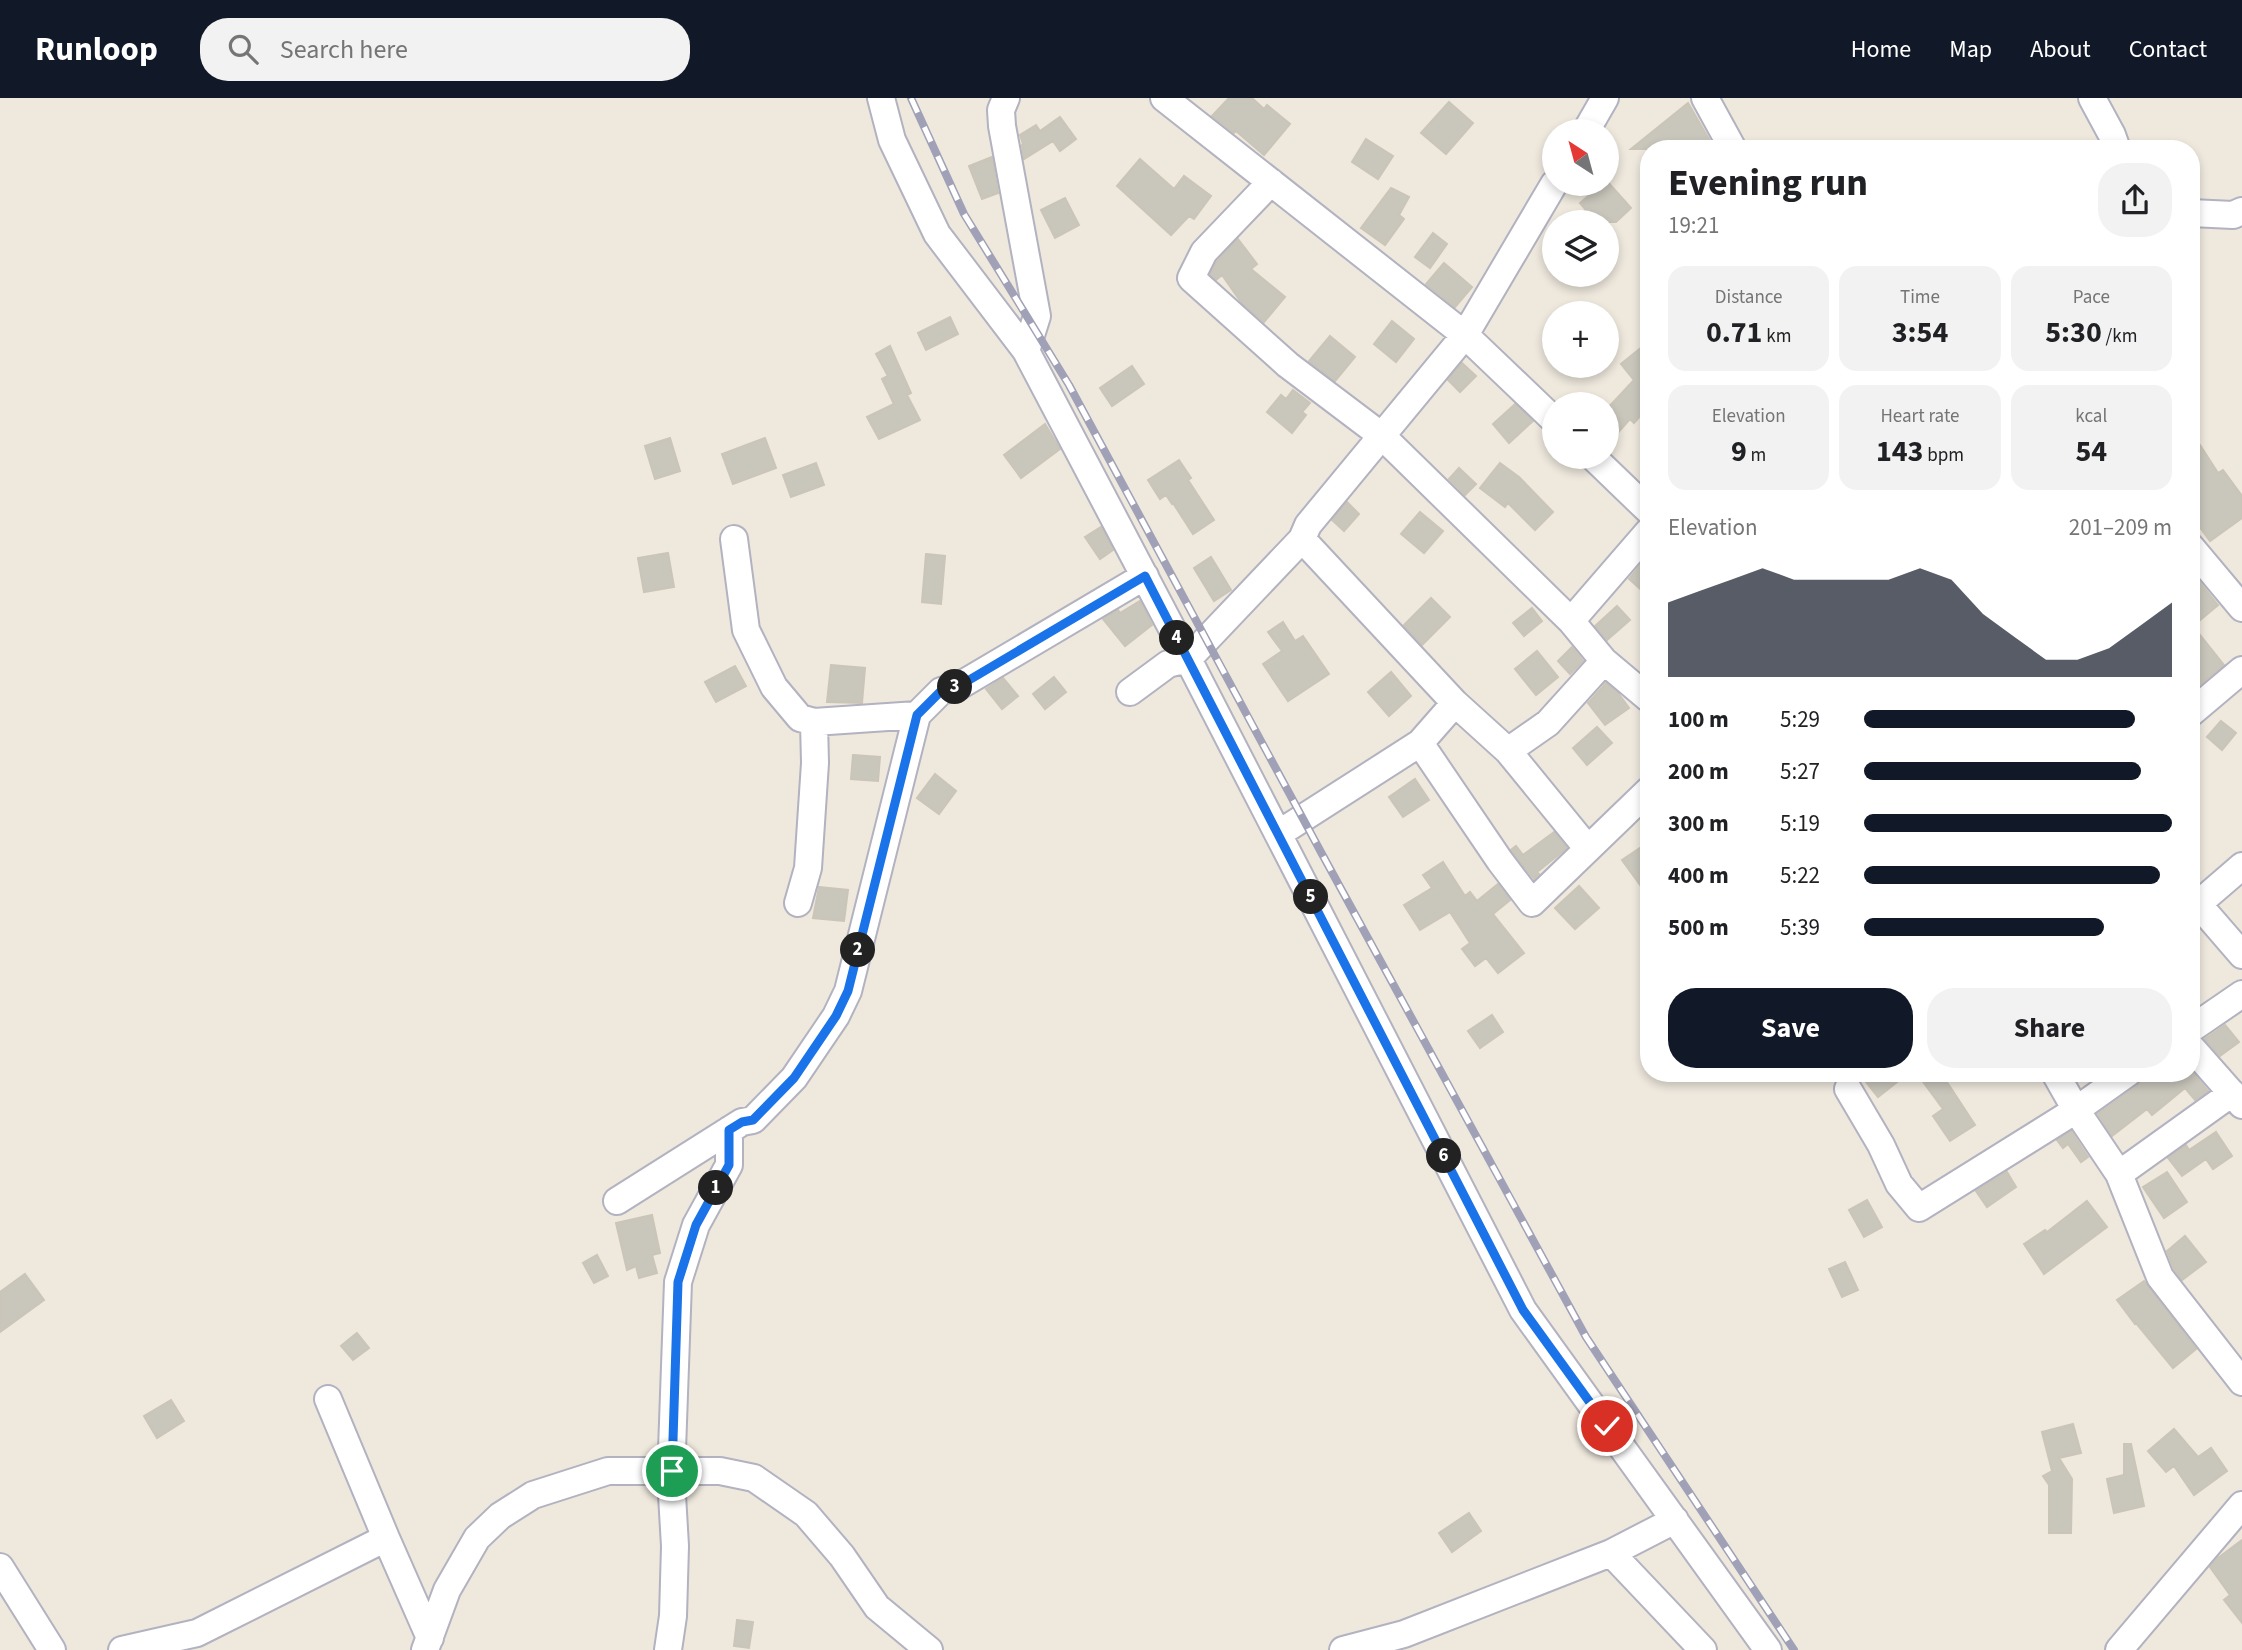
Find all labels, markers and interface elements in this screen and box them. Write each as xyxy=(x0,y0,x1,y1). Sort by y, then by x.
search box xyxy=(200,18,690,81)
text: Runloop xyxy=(35,26,158,73)
icon: search xyxy=(224,30,262,68)
text: Search here xyxy=(280,31,408,68)
text: Home xyxy=(1851,32,1911,67)
text: Map xyxy=(1949,32,1992,67)
text: About xyxy=(2030,32,2091,67)
text: Contact xyxy=(2129,32,2207,67)
north arrow xyxy=(1542,119,1619,196)
map controls xyxy=(1542,119,1619,469)
text: Evening run xyxy=(1668,156,1868,210)
button: share xyxy=(2098,163,2172,237)
text: 19:21 xyxy=(1668,209,1719,242)
button: layers xyxy=(1542,210,1619,287)
text: Distance xyxy=(1715,284,1782,311)
text: Time xyxy=(1900,284,1940,311)
text: Pace xyxy=(2073,284,2110,311)
button: + xyxy=(1542,301,1619,378)
text: 0.71 xyxy=(1706,311,1762,354)
text: 3:54 xyxy=(1892,311,1948,354)
text: 5:30 xyxy=(2045,311,2102,354)
text: km xyxy=(1762,323,1791,350)
text: /km xyxy=(2102,323,2137,350)
button: − xyxy=(1542,392,1619,469)
text: Elevation xyxy=(1712,403,1786,430)
text: Heart rate xyxy=(1880,403,1959,430)
text: kcal xyxy=(2075,403,2107,430)
text: 9 xyxy=(1731,430,1747,473)
text: 143 xyxy=(1876,430,1923,473)
text: 54 xyxy=(2075,430,2107,473)
text: m xyxy=(1747,442,1766,469)
text: bpm xyxy=(1923,442,1964,469)
text: Elevation xyxy=(1668,511,1758,544)
text: 201–209 m xyxy=(2069,511,2172,544)
pin: 4 xyxy=(1160,620,1194,656)
text: 4 xyxy=(1171,624,1182,651)
pin: 3 xyxy=(937,670,972,704)
text: 3 xyxy=(949,673,960,700)
text: 100 m xyxy=(1668,703,1729,736)
text: 5:29 xyxy=(1780,703,1820,736)
text: 200 m xyxy=(1668,755,1729,788)
text: 5:27 xyxy=(1780,755,1820,788)
text: 300 m xyxy=(1668,807,1729,840)
text: 5:19 xyxy=(1780,807,1820,840)
text: 400 m xyxy=(1668,859,1729,892)
text: 5:22 xyxy=(1780,859,1820,892)
pin: 5 xyxy=(1294,880,1328,914)
text: 5 xyxy=(1305,883,1316,910)
text: 500 m xyxy=(1668,911,1729,944)
text: 5:39 xyxy=(1780,911,1820,944)
pin: 2 xyxy=(840,932,876,968)
text: 2 xyxy=(852,936,863,963)
button: Save xyxy=(1668,988,1913,1068)
button: Share xyxy=(1927,988,2172,1068)
pin: 6 xyxy=(1426,1138,1462,1174)
text: 6 xyxy=(1438,1142,1449,1169)
pin: 1 xyxy=(698,1170,734,1206)
text: 1 xyxy=(710,1174,721,1201)
pin xyxy=(1577,1396,1637,1456)
icon: check xyxy=(1588,1407,1626,1445)
pin xyxy=(642,1441,702,1501)
icon: arrive xyxy=(653,1452,691,1490)

